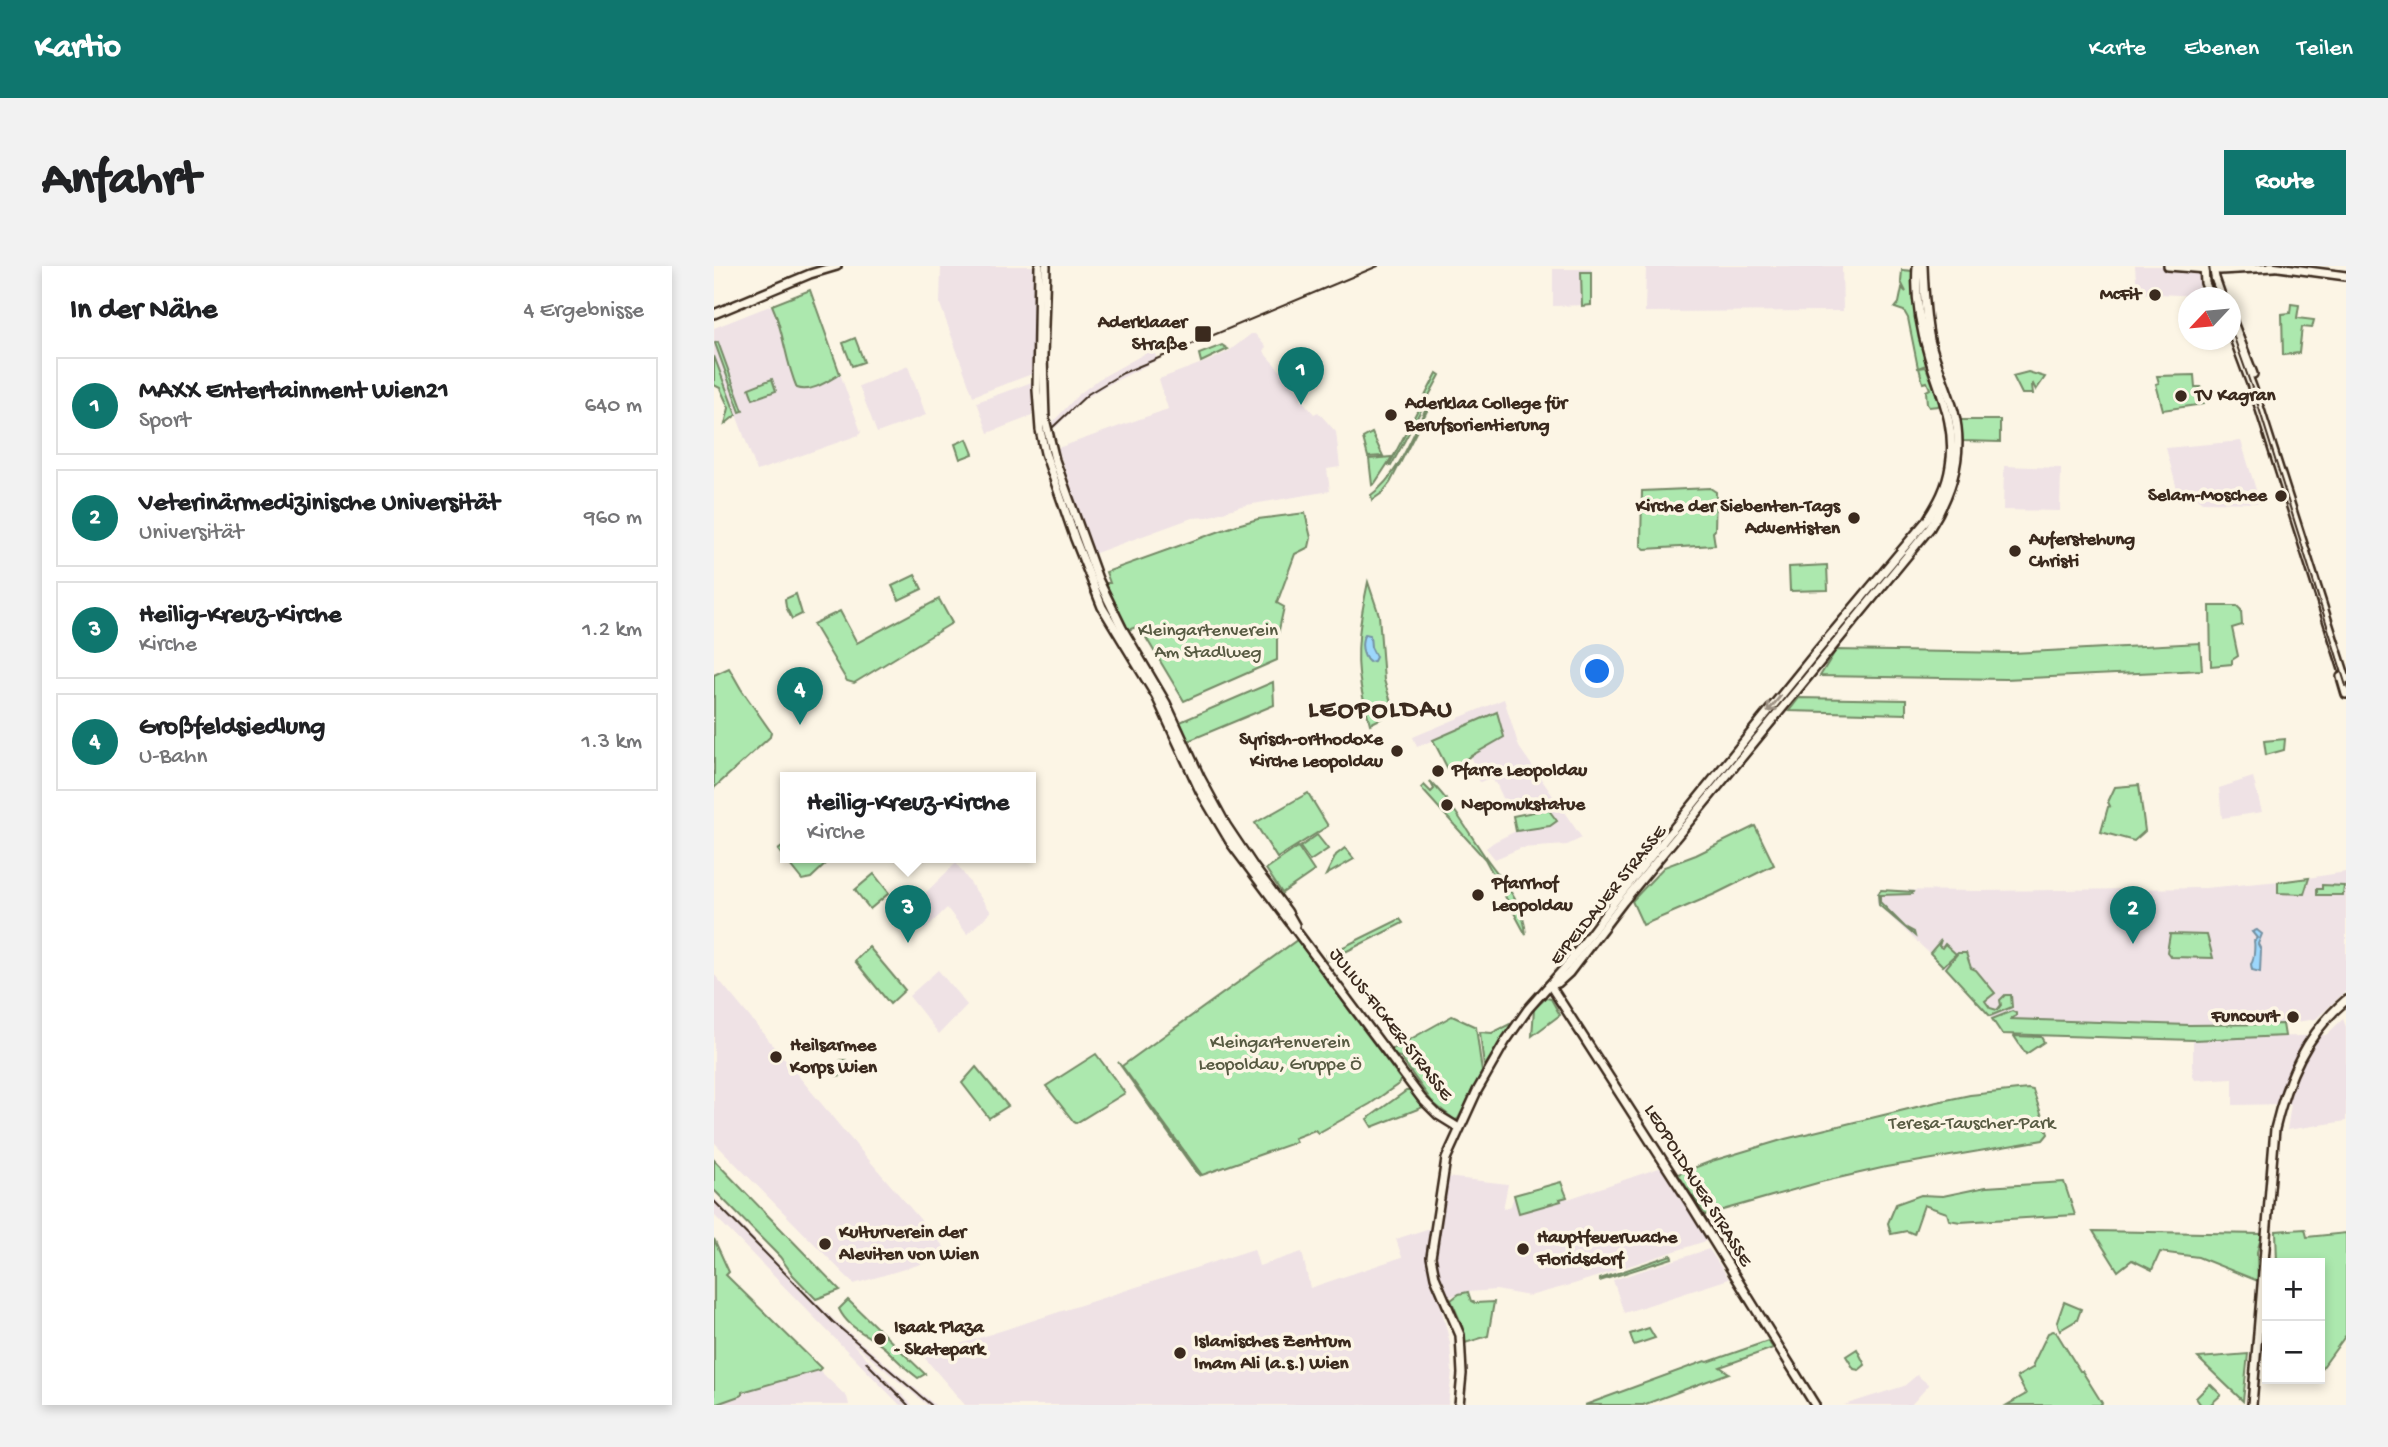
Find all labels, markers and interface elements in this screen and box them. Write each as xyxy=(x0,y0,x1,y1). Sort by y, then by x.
text: Kartio xyxy=(35,30,121,68)
text: Karte xyxy=(2089,35,2146,64)
text: Ebenen xyxy=(2184,35,2259,64)
text: Teilen xyxy=(2297,35,2353,64)
button: Route xyxy=(2224,150,2346,215)
text: Anfahrt xyxy=(42,153,200,211)
place label: McFit xyxy=(2100,284,2143,307)
marker: McFit xyxy=(2147,287,2163,303)
north arrow xyxy=(2178,287,2241,350)
text: In der Nähe xyxy=(70,294,217,329)
text: 4 Ergebnisse xyxy=(523,298,644,325)
place label: Aderklaaer Straße xyxy=(1097,312,1189,357)
marker: Aderklaaer Straße xyxy=(1193,324,1213,344)
pin: 1 xyxy=(1278,347,1324,405)
text: MAXX Entertainment Wien21 xyxy=(139,377,449,408)
place label: TV Kagran xyxy=(2193,385,2276,408)
marker: TV Kagran xyxy=(2173,388,2189,404)
text: 1 xyxy=(90,393,100,420)
text: 640 m xyxy=(585,393,642,420)
place label: Aderklaa College für Berufsorientierung xyxy=(1404,393,1569,438)
marker: Aderklaa College für Berufsorientierung xyxy=(1383,407,1399,423)
text: Sport xyxy=(139,408,190,435)
place label: Selam-Moschee xyxy=(2148,485,2268,508)
marker: Selam-Moschee xyxy=(2273,488,2289,504)
text: Veterinärmedizinische Universität xyxy=(139,489,499,520)
place label: Kirche der Siebenten-Tags Adventisten xyxy=(1635,496,1841,541)
text: 2 xyxy=(89,505,101,532)
text: 960 m xyxy=(584,505,642,532)
marker: Kirche der Siebenten-Tags Adventisten xyxy=(1846,510,1862,526)
text: Universität xyxy=(139,520,243,547)
place label: Auferstehung Christi xyxy=(2028,529,2135,574)
marker: Auferstehung Christi xyxy=(2007,543,2023,559)
text: Heilig-Kreuz-Kirche xyxy=(139,601,341,632)
text: 3 xyxy=(89,617,101,644)
text: 1.2 km xyxy=(582,617,642,644)
park label: Kleingartenverein Am Stadlweg xyxy=(1138,620,1278,665)
text: Kirche xyxy=(139,632,197,659)
your location xyxy=(1580,654,1614,688)
pin: 4 xyxy=(777,667,823,725)
one-way arrow xyxy=(1766,695,1781,713)
district label: LEOPOLDAU xyxy=(1308,696,1454,727)
text: Großfeldsiedlung xyxy=(139,713,325,744)
text: 4 xyxy=(90,729,100,756)
text: 1.3 km xyxy=(582,729,642,756)
place label: Syrisch-orthodoxe Kirche Leopoldau xyxy=(1239,729,1384,774)
marker: Syrisch-orthodoxe Kirche Leopoldau xyxy=(1389,743,1405,759)
text: U-Bahn xyxy=(139,744,207,771)
place label: Pfarre Leopoldau xyxy=(1451,760,1587,783)
marker: Pfarre Leopoldau xyxy=(1430,763,1446,779)
popup xyxy=(780,772,1036,863)
text: Heilig-Kreuz-Kirche xyxy=(807,789,1009,820)
place label: Nepomukstatue xyxy=(1461,794,1586,817)
marker: Nepomukstatue xyxy=(1439,797,1455,813)
text: Kirche xyxy=(807,820,865,847)
street label: EIPELDAUER STRASSE xyxy=(1546,821,1673,971)
place label: Pfarrhof Leopoldau xyxy=(1491,873,1573,918)
pin: 3 xyxy=(885,885,931,943)
pin: 2 xyxy=(2110,886,2156,944)
marker: Pfarrhof Leopoldau xyxy=(1470,887,1486,903)
street label: JULIUS-FICKER-STRASSE xyxy=(1323,944,1458,1107)
place label: Funcourt xyxy=(2211,1006,2281,1029)
marker: Funcourt xyxy=(2285,1009,2301,1025)
park label: Kleingartenverein Leopoldau, Gruppe Ö xyxy=(1198,1032,1362,1077)
place label: Heilsarmee Korps Wien xyxy=(789,1035,878,1080)
marker: Heilsarmee Korps Wien xyxy=(768,1049,784,1065)
street label: LEOPOLDAUER STRASSE xyxy=(1638,1101,1757,1272)
park label: Teresa-Tauscher-Park xyxy=(1888,1113,2057,1136)
place label: Kulturverein der Aleviten von Wien xyxy=(838,1222,980,1267)
place label: Hauptfeuerwache Floridsdorf xyxy=(1536,1227,1678,1272)
marker: Kulturverein der Aleviten von Wien xyxy=(817,1236,833,1252)
marker: Hauptfeuerwache Floridsdorf xyxy=(1515,1241,1531,1257)
map controls xyxy=(2262,1258,2325,1384)
button: + xyxy=(2262,1258,2325,1321)
place label: Isaak Plaza - Skatepark xyxy=(894,1317,987,1362)
button: − xyxy=(2262,1321,2325,1384)
marker: Isaak Plaza - Skatepark xyxy=(872,1331,888,1347)
place label: Islamisches Zentrum Imam Ali (a.s.) Wien xyxy=(1194,1331,1351,1376)
marker: Islamisches Zentrum Imam Ali (a.s.) Wien xyxy=(1172,1345,1188,1361)

